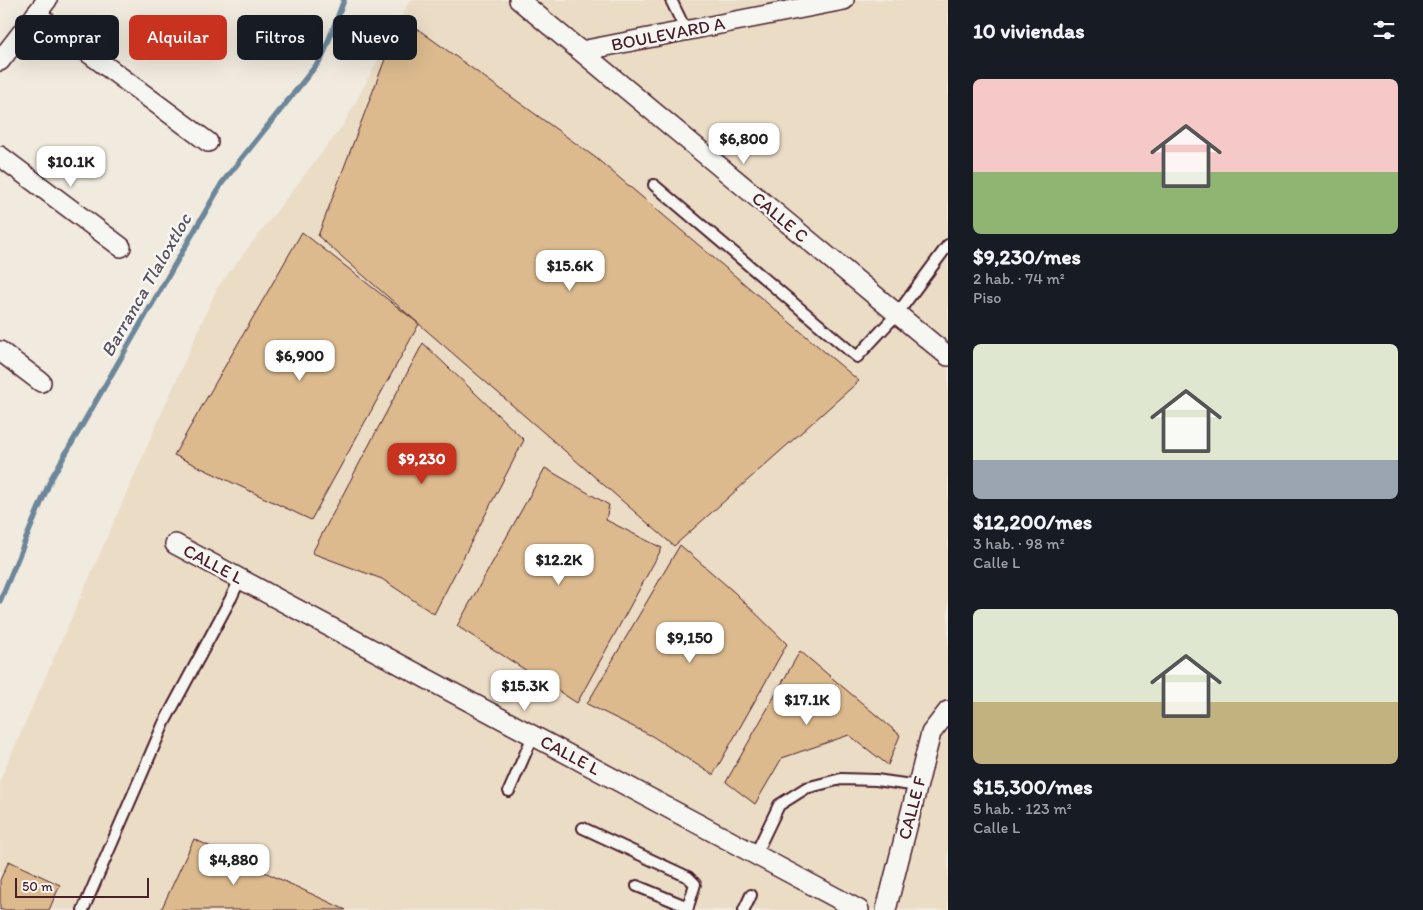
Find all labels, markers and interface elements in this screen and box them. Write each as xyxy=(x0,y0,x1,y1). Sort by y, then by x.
street label: BOULEVARD A xyxy=(609,12,727,56)
chip: Comprar xyxy=(15,15,119,60)
chip: Alquilar xyxy=(129,15,227,60)
chip: Filtros xyxy=(237,15,323,60)
chip: Nuevo xyxy=(333,15,417,60)
icon: filters xyxy=(1370,16,1398,44)
text: 10 viviendas xyxy=(973,18,1085,43)
icon: home xyxy=(1141,111,1231,201)
pin: $6,800 xyxy=(703,122,785,165)
text: $6,800 xyxy=(720,129,768,148)
pin: $10.1K xyxy=(30,146,112,188)
text: $10.1K xyxy=(48,152,94,171)
street label: CALLE C xyxy=(747,187,813,247)
water label: Barranca Tlaloxtloc xyxy=(96,208,197,361)
text: $9,230/mes xyxy=(973,244,1081,269)
pin: $15.6K xyxy=(529,250,611,292)
text: $15.6K xyxy=(547,256,593,275)
text: 2 hab. · 74 m² xyxy=(973,269,1065,288)
text: Piso xyxy=(973,288,1001,307)
pin: $6,900 xyxy=(259,340,341,382)
text: $6,900 xyxy=(276,346,324,365)
icon: home xyxy=(1141,376,1231,466)
pin: $9,230 xyxy=(381,442,463,485)
text: $9,230 xyxy=(398,449,446,468)
text: $12,200/mes xyxy=(973,509,1092,534)
text: 3 hab. · 98 m² xyxy=(973,534,1065,553)
street label: CALLE L xyxy=(179,539,247,589)
pin: $12.2K xyxy=(518,544,600,586)
text: $12.2K xyxy=(536,550,582,569)
text: Calle L xyxy=(973,553,1020,572)
pin: $9,150 xyxy=(649,622,731,664)
text: $9,150 xyxy=(667,628,713,647)
icon: home xyxy=(1141,641,1231,731)
pin: $15.3K xyxy=(484,670,566,712)
text: $15.3K xyxy=(502,676,548,695)
pin: $17.1K xyxy=(766,684,848,726)
text: $17.1K xyxy=(784,690,830,709)
street label: CALLE L xyxy=(536,730,604,780)
street label: CALLE F xyxy=(893,773,931,842)
text: $15,300/mes xyxy=(973,774,1093,799)
text: 5 hab. · 123 m² xyxy=(973,799,1072,818)
text: Calle L xyxy=(973,818,1020,837)
pin: $4,880 xyxy=(193,844,275,886)
text: $4,880 xyxy=(210,850,258,869)
scale bar xyxy=(15,875,149,898)
text: 50 m xyxy=(22,878,53,895)

